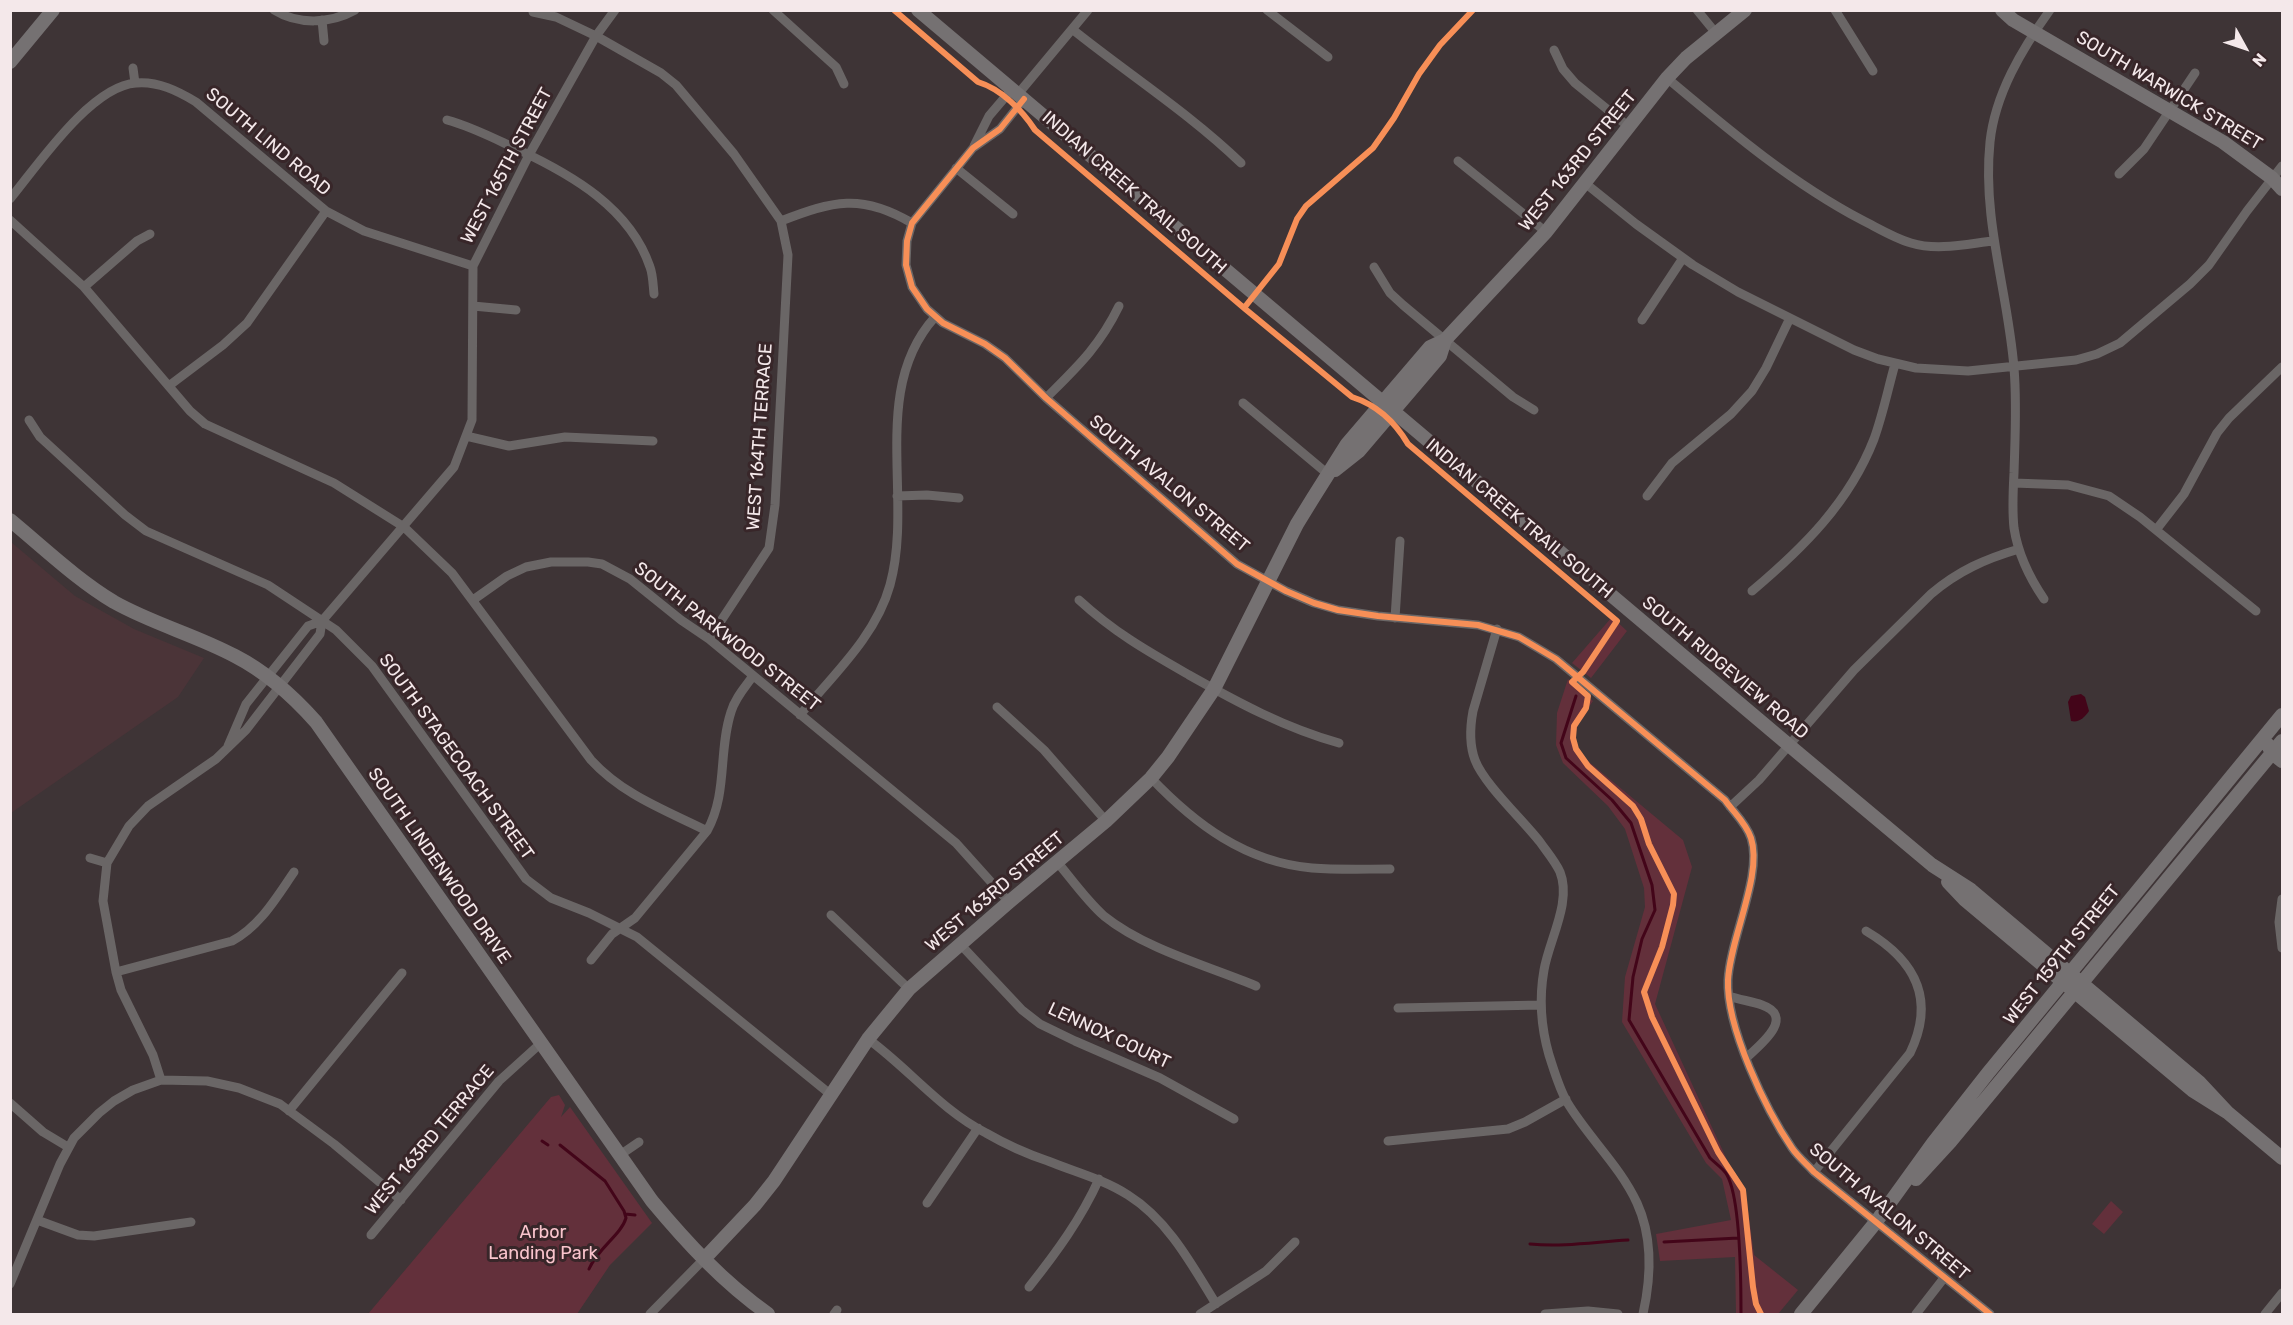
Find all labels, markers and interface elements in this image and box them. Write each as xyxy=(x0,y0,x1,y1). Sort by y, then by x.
north arrow xyxy=(2215,18,2275,78)
street label: SOUTH WARWICK STREET xyxy=(2072,27,2266,155)
text: N xyxy=(2248,49,2270,70)
street label: SOUTH LIND ROAD xyxy=(201,84,335,200)
street label: WEST 165TH STREET xyxy=(457,84,557,248)
street label: WEST 163RD STREET xyxy=(1515,86,1641,236)
street label: INDIAN CREEK TRAIL SOUTH xyxy=(1037,107,1231,279)
street label: WEST 164TH TERRACE xyxy=(743,343,777,531)
street label: SOUTH AVALON STREET xyxy=(1085,411,1253,557)
street label: INDIAN CREEK TRAIL SOUTH xyxy=(1421,434,1617,604)
street label: SOUTH PARKWOOD STREET xyxy=(630,558,824,716)
street label: SOUTH RIDGEVIEW ROAD xyxy=(1637,592,1813,744)
street label: SOUTH STAGECOACH STREET xyxy=(374,650,538,864)
street label: SOUTH LINDENWOOD DRIVE xyxy=(363,764,515,968)
street label: WEST 163RD STREET xyxy=(921,828,1069,956)
street label: WEST 159TH STREET xyxy=(1999,881,2125,1029)
street label: LENNOX COURT xyxy=(1044,998,1174,1074)
street label: WEST 163RD TERRACE xyxy=(361,1061,499,1219)
street label: SOUTH AVALON STREET xyxy=(1805,1139,1973,1285)
park label: Arbor Landing Park xyxy=(488,1222,598,1264)

